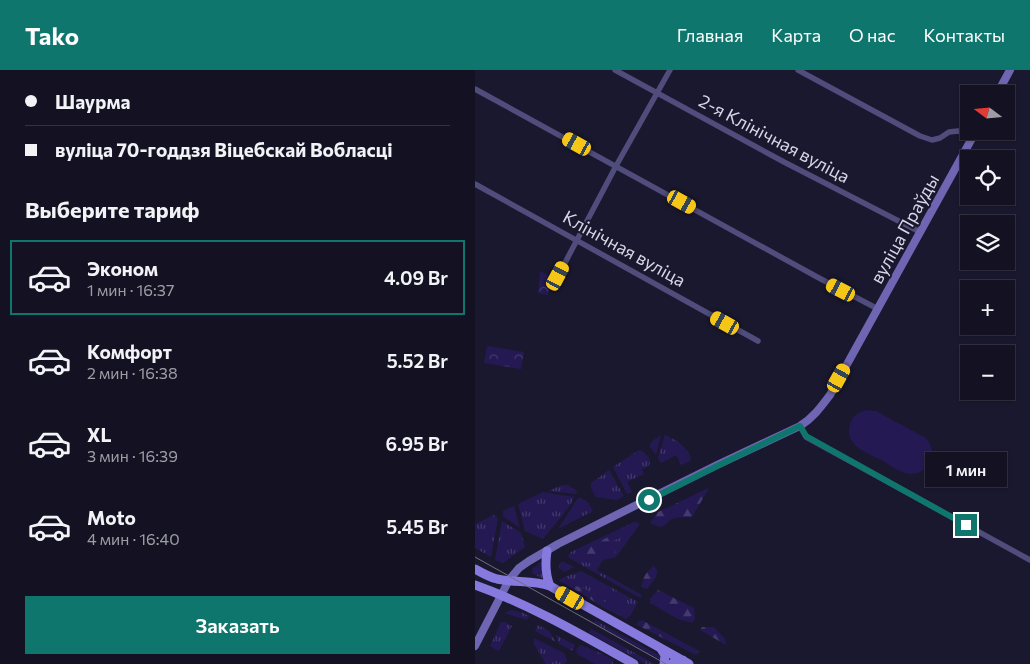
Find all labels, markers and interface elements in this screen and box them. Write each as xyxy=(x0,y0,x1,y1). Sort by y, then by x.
text: Tako xyxy=(25,21,79,50)
text: Главная xyxy=(677,24,743,46)
text: Карта xyxy=(771,24,821,46)
text: О нас xyxy=(849,24,896,46)
text: Контакты xyxy=(924,24,1005,46)
north arrow xyxy=(960,85,1015,140)
map controls xyxy=(960,85,1015,400)
street label: 2-я Клінічная вуліца xyxy=(695,89,854,187)
text: Шаурма xyxy=(55,90,130,113)
car xyxy=(560,130,593,158)
text: вуліца 70-годдзя Віцебскай Вобласці xyxy=(55,138,392,161)
button: locate xyxy=(960,150,1015,205)
street label: вуліца Праўды xyxy=(865,170,943,287)
car xyxy=(665,188,698,216)
text: Выберите тариф xyxy=(25,196,199,223)
street label: Клінічная вуліца xyxy=(559,205,690,291)
button: layers xyxy=(960,215,1015,270)
icon: car xyxy=(27,255,72,300)
text: Эконом xyxy=(87,257,158,280)
car xyxy=(544,259,571,293)
text: 4.09 Br xyxy=(384,266,448,289)
car xyxy=(824,277,857,303)
text: 1 мин · 16:37 xyxy=(87,280,174,299)
button: + xyxy=(960,280,1015,335)
car xyxy=(708,309,741,337)
icon: car xyxy=(27,338,72,383)
text: Комфорт xyxy=(87,340,172,363)
button: − xyxy=(960,345,1015,400)
text: 5.52 Br xyxy=(387,349,448,372)
car xyxy=(825,361,852,395)
text: 2 мин · 16:38 xyxy=(87,363,178,382)
icon: car xyxy=(27,421,72,466)
text: XL xyxy=(87,423,112,446)
text: 6.95 Br xyxy=(386,432,448,455)
text: 3 мин · 16:39 xyxy=(87,446,178,465)
callout: 1 мин xyxy=(925,452,1007,488)
text: 1 мин xyxy=(946,460,986,479)
route start xyxy=(638,489,660,511)
icon: car xyxy=(27,504,72,549)
text: Moto xyxy=(87,506,136,529)
route end xyxy=(955,514,977,536)
text: 5.45 Br xyxy=(386,515,448,538)
text: 4 мин · 16:40 xyxy=(87,529,180,548)
car xyxy=(553,584,586,612)
button: Заказать xyxy=(25,596,450,654)

